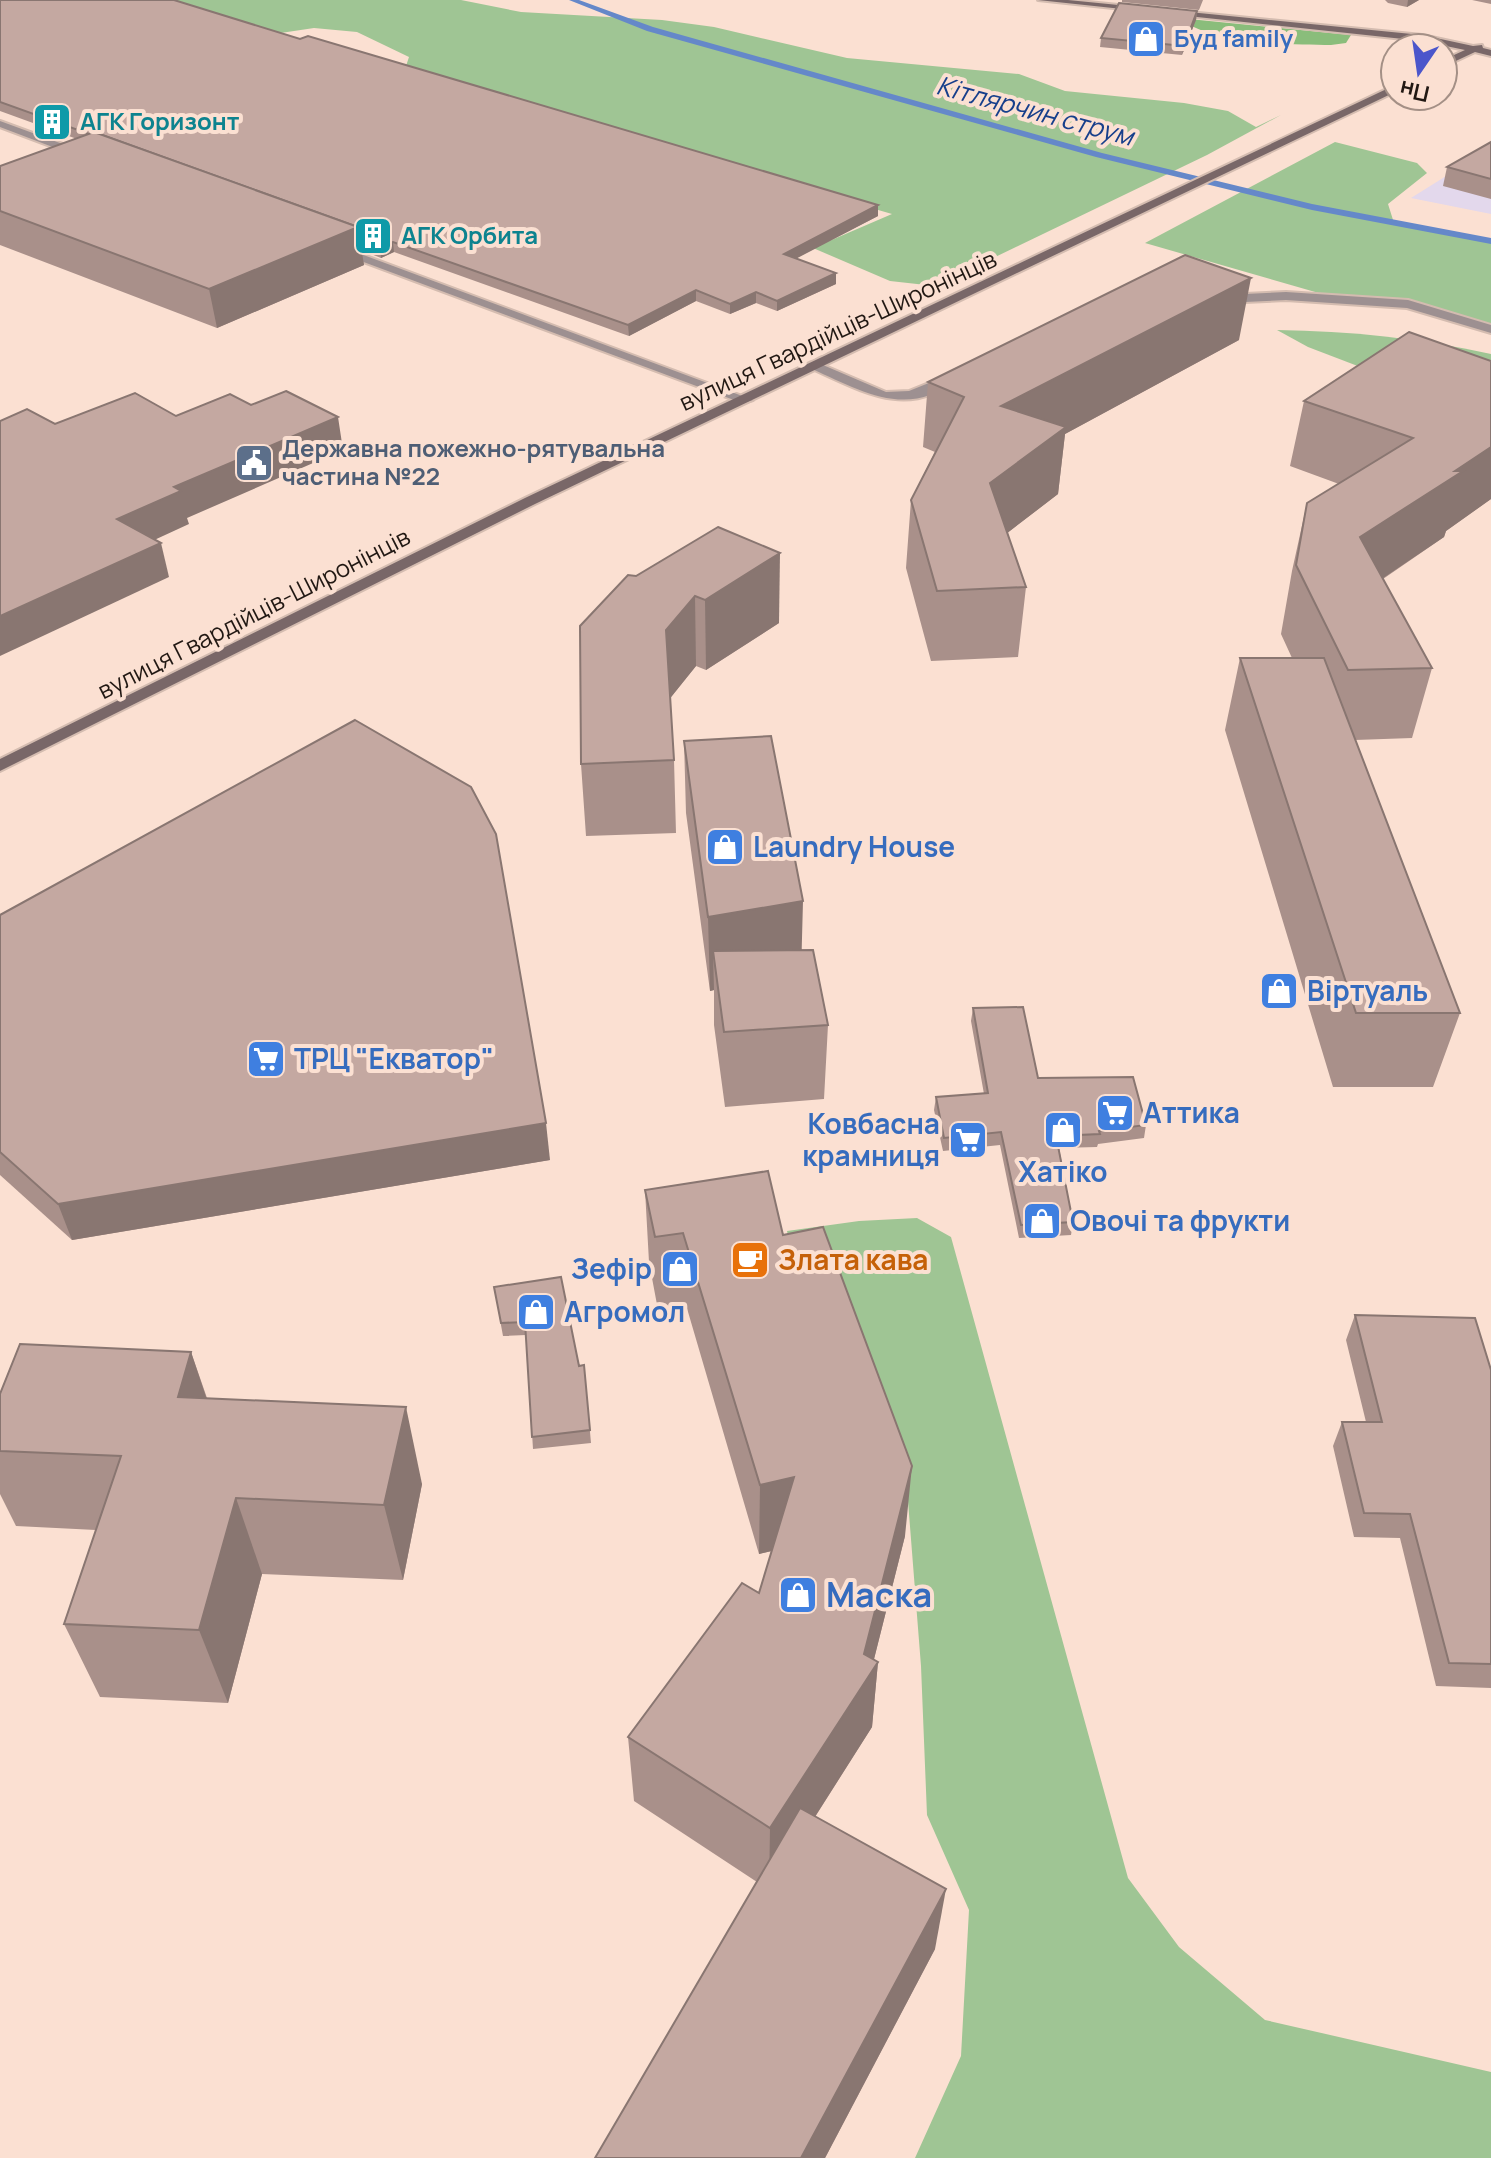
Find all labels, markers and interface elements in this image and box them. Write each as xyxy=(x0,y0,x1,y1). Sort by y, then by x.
shop icon: Буд family xyxy=(1125,18,1167,60)
place label: Буд family xyxy=(1174,21,1294,54)
north arrow xyxy=(1379,32,1459,112)
water label: Кітлярчин струм xyxy=(933,66,1140,154)
text: Пн xyxy=(1397,74,1432,109)
building icon: АГК Горизонт xyxy=(31,101,73,143)
place label: АГК Горизонт xyxy=(80,104,240,137)
building icon: АГК Орбита xyxy=(352,215,394,257)
place label: АГК Орбита xyxy=(401,218,538,251)
street label: вулиця Гвардійців-Широнінців xyxy=(673,241,1002,418)
place label: Державна пожежно-рятувальна частина №22 xyxy=(282,431,665,492)
public building icon: Державна пожежно-рятувальна частина №22 xyxy=(233,442,275,484)
street label: вулиця Гвардійців-Широнінців xyxy=(91,519,415,706)
shop icon: Laundry House xyxy=(704,826,746,868)
place label: Laundry House xyxy=(753,827,955,865)
shop icon: Віртуаль xyxy=(1258,970,1300,1012)
place label: Віртуаль xyxy=(1307,971,1428,1009)
supermarket icon: ТРЦ "Екватор" xyxy=(245,1038,287,1080)
place label: ТРЦ "Екватор" xyxy=(294,1039,494,1077)
supermarket icon: Аттика xyxy=(1094,1092,1136,1134)
place label: Аттика xyxy=(1143,1093,1240,1131)
place label: Ковбасна крамниця xyxy=(802,1104,940,1174)
shop icon: Хатіко xyxy=(1042,1109,1084,1151)
supermarket icon: Ковбасна крамниця xyxy=(947,1119,989,1161)
place label: Хатіко xyxy=(1018,1152,1108,1190)
shop icon: Овочі та фрукти xyxy=(1021,1200,1063,1242)
place label: Овочі та фрукти xyxy=(1070,1201,1290,1239)
cafe icon: Злата кава xyxy=(729,1239,771,1281)
place label: Злата кава xyxy=(778,1240,929,1278)
shop icon: Зефір xyxy=(659,1248,701,1290)
place label: Зефір xyxy=(571,1249,652,1287)
shop icon: Агромол xyxy=(515,1291,557,1333)
place label: Агромол xyxy=(564,1292,685,1330)
place label: Маска xyxy=(826,1571,932,1617)
shop icon: Маска xyxy=(777,1574,819,1616)

